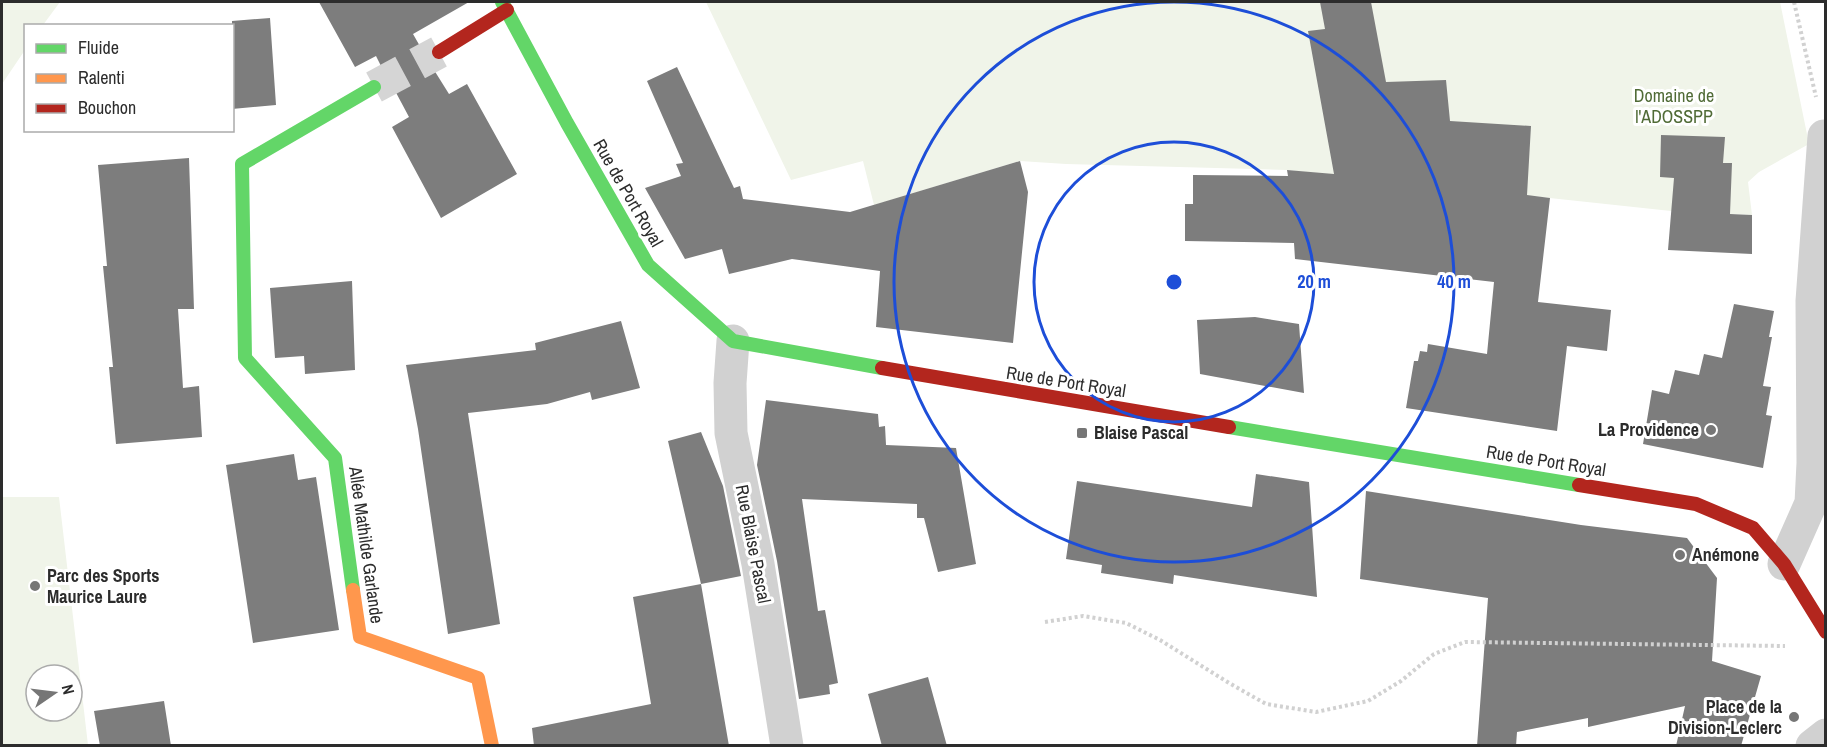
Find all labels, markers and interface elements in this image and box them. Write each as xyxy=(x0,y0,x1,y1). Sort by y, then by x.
legend xyxy=(24,24,234,132)
text: Fluide xyxy=(78,35,119,60)
text: Ralenti xyxy=(78,65,125,90)
park label: Domaine de l'ADOSSPP xyxy=(1634,83,1714,129)
text: Bouchon xyxy=(78,95,136,120)
street label: Rue de Port Royal xyxy=(587,134,669,251)
text: 20 m xyxy=(1297,269,1331,294)
text: 40 m xyxy=(1437,269,1471,294)
centre of rings xyxy=(1164,272,1184,292)
street label: Rue de Port Royal xyxy=(1005,360,1128,403)
place label: La Providence xyxy=(1598,417,1699,442)
place label: Blaise Pascal xyxy=(1094,420,1188,445)
marker: La Providence xyxy=(1704,423,1718,437)
marker: Blaise Pascal xyxy=(1075,426,1089,440)
street label: Rue de Port Royal xyxy=(1485,439,1608,482)
street label: Allée Mathilde Garlande xyxy=(343,464,390,625)
street label: Rue Blaise Pascal xyxy=(730,482,777,605)
place label: Anémone xyxy=(1692,542,1759,567)
marker: Anémone xyxy=(1673,548,1687,562)
place label: Parc des Sports Maurice Laure xyxy=(47,563,159,609)
marker: Parc des Sports Maurice Laure xyxy=(28,579,42,593)
north arrow xyxy=(24,663,84,723)
text: N xyxy=(57,682,80,697)
place label: Place de la Division-Leclerc xyxy=(1668,694,1783,740)
marker: Place de la Division-Leclerc xyxy=(1787,710,1801,724)

